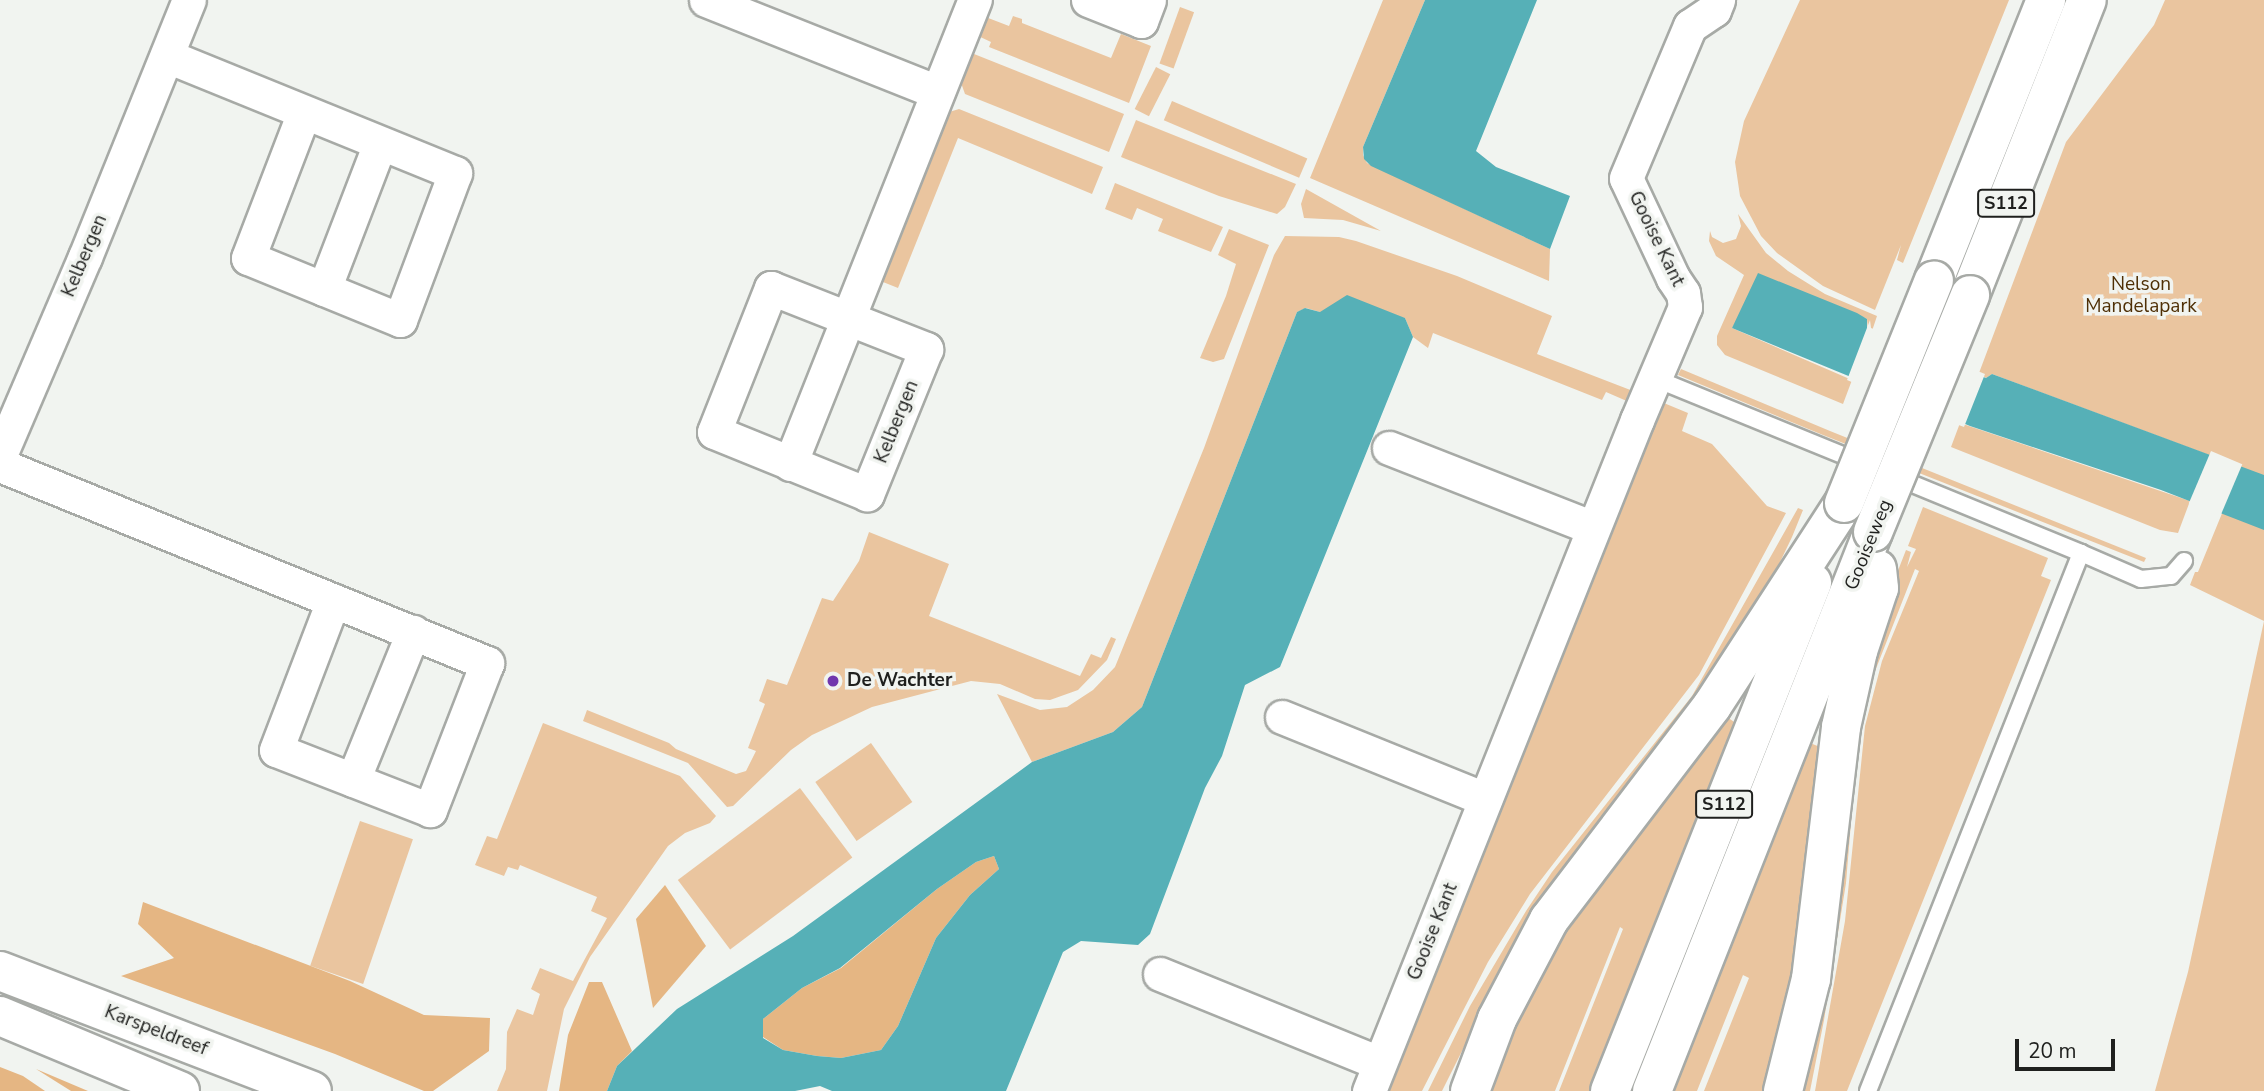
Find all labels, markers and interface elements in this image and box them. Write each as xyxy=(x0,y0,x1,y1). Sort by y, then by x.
street label: Gooise Kant xyxy=(1623,188,1689,290)
road number: S112 xyxy=(1976,188,2036,218)
street label: Kelbergen xyxy=(57,211,113,301)
park label: Nelson Mandelapark xyxy=(2085,274,2197,318)
street label: Kelbergen xyxy=(870,377,924,467)
street label: Gooiseweg xyxy=(1841,496,1897,594)
place label: De Wachter xyxy=(847,670,952,692)
marker: De Wachter xyxy=(825,673,841,689)
road number: S112 xyxy=(1694,790,1754,818)
street label: Gooise Kant xyxy=(1403,880,1463,984)
street label: Karspeldreef xyxy=(101,1001,211,1061)
scale bar xyxy=(2019,1024,2119,1068)
text: 20 m xyxy=(2028,1037,2077,1065)

